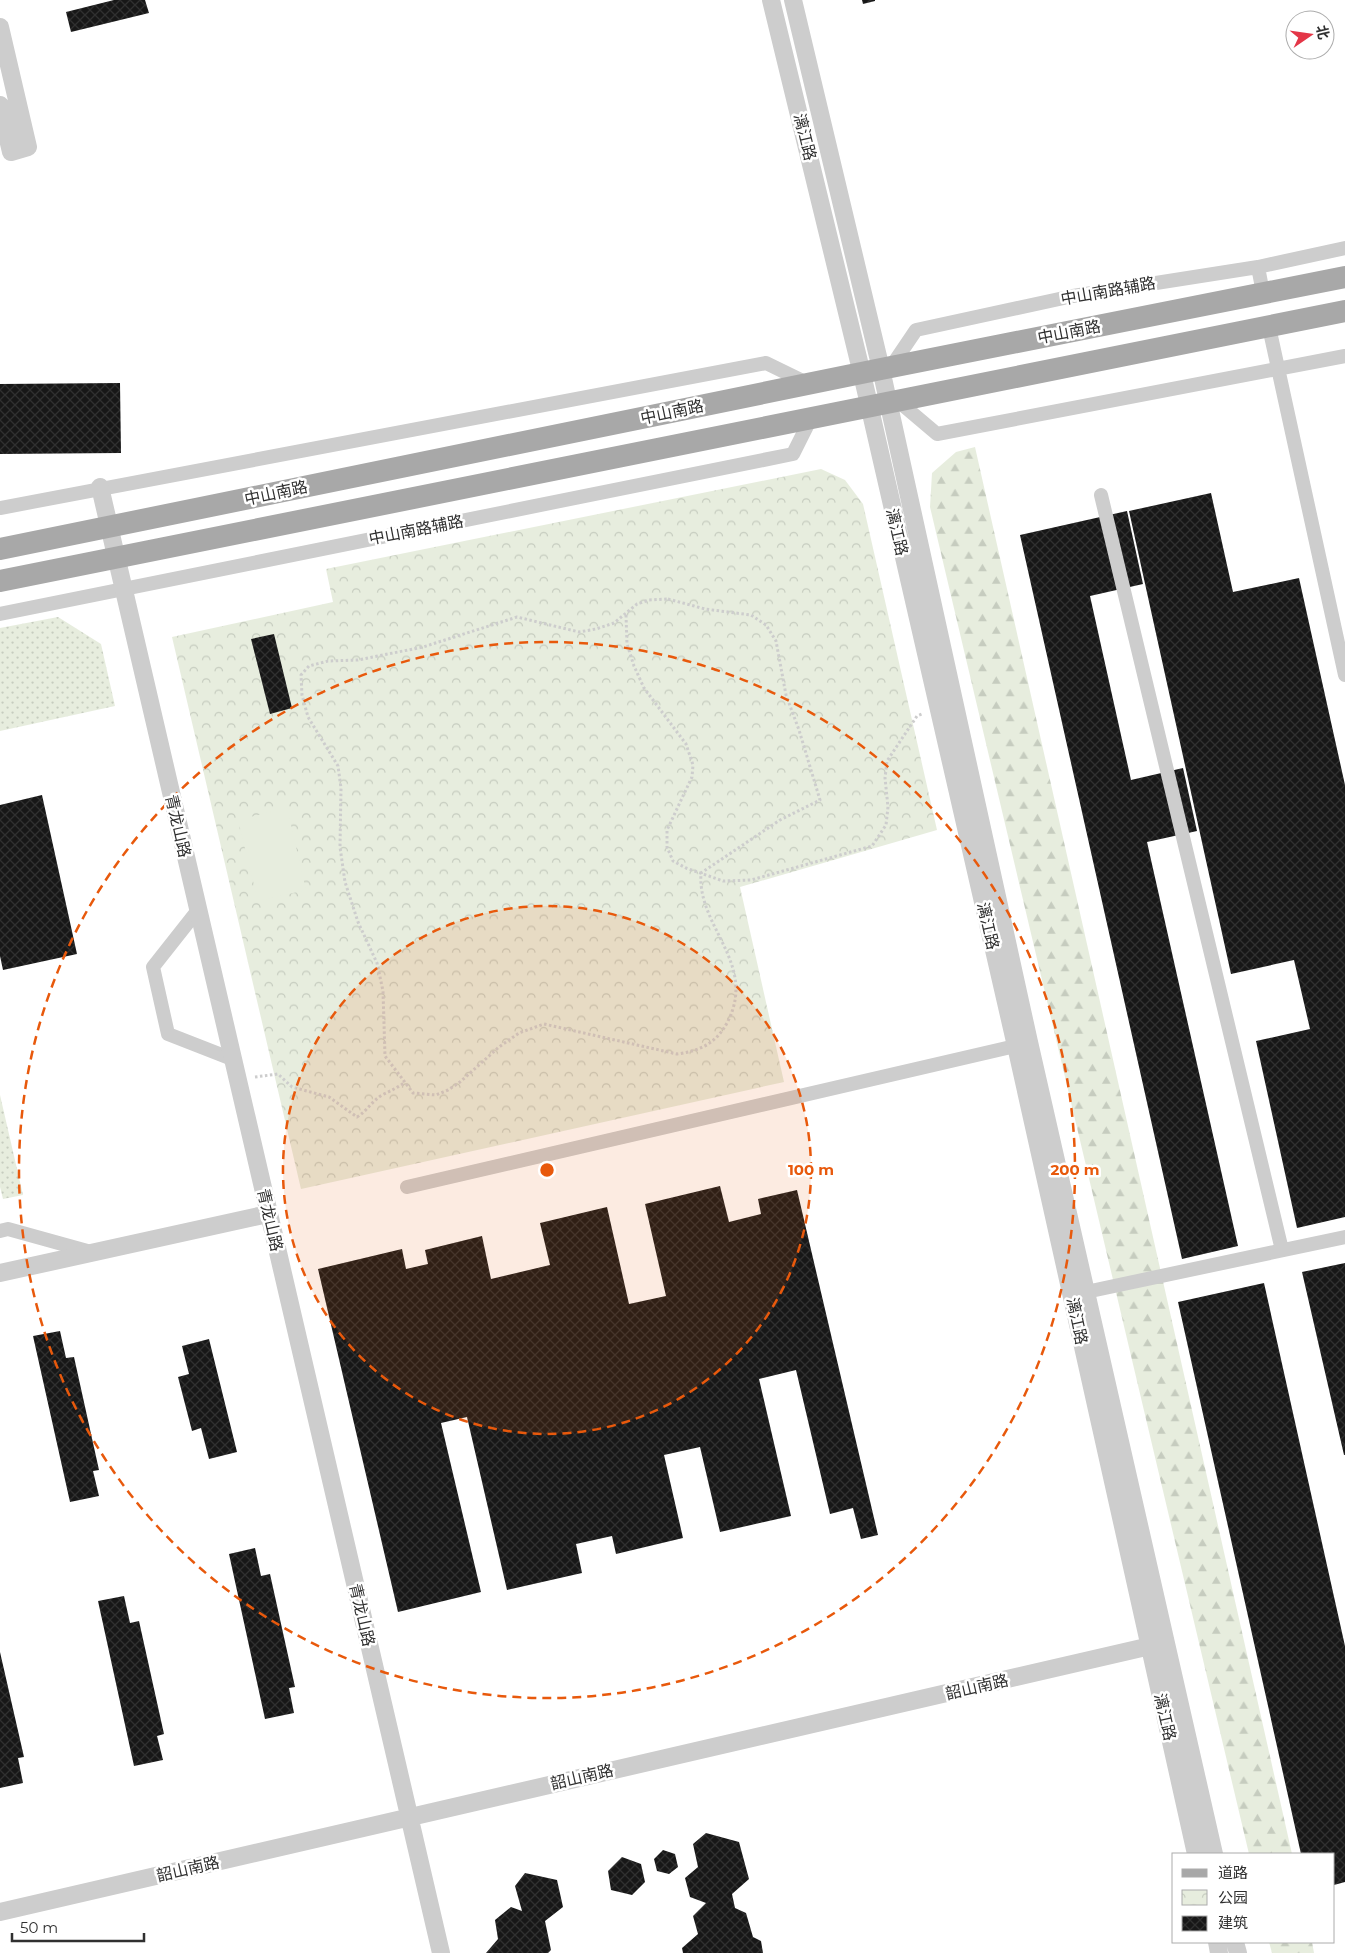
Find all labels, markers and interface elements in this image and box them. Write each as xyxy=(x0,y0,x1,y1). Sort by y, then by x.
north arrow xyxy=(1285,10,1335,60)
text: 北 xyxy=(1312,23,1333,41)
street label: 漓江路 xyxy=(790,111,820,163)
street label: 中山南路辅路 xyxy=(1059,273,1157,309)
street label: 中山南路 xyxy=(1036,317,1102,347)
street label: 中山南路 xyxy=(639,396,705,428)
street label: 中山南路 xyxy=(243,477,309,509)
street label: 漓江路 xyxy=(882,506,912,558)
street label: 中山南路辅路 xyxy=(367,512,465,548)
street label: 青龙山路 xyxy=(162,793,194,859)
street label: 漓江路 xyxy=(973,900,1003,952)
text: 100 m xyxy=(788,1160,834,1179)
text: 200 m xyxy=(1050,1160,1100,1179)
centre of rings xyxy=(538,1161,556,1179)
street label: 青龙山路 xyxy=(254,1187,286,1253)
street label: 漓江路 xyxy=(1063,1296,1091,1346)
street label: 青龙山路 xyxy=(346,1582,378,1648)
street label: 韶山南路 xyxy=(944,1671,1010,1703)
street label: 漓江路 xyxy=(1150,1691,1180,1743)
street label: 韶山南路 xyxy=(549,1761,615,1793)
street label: 韶山南路 xyxy=(155,1853,221,1885)
legend xyxy=(1172,1853,1335,1943)
text: 道路 xyxy=(1218,1863,1248,1882)
text: 公园 xyxy=(1218,1888,1248,1907)
scale bar xyxy=(12,1910,145,1942)
text: 建筑 xyxy=(1218,1913,1248,1932)
text: 50 m xyxy=(20,1918,58,1937)

